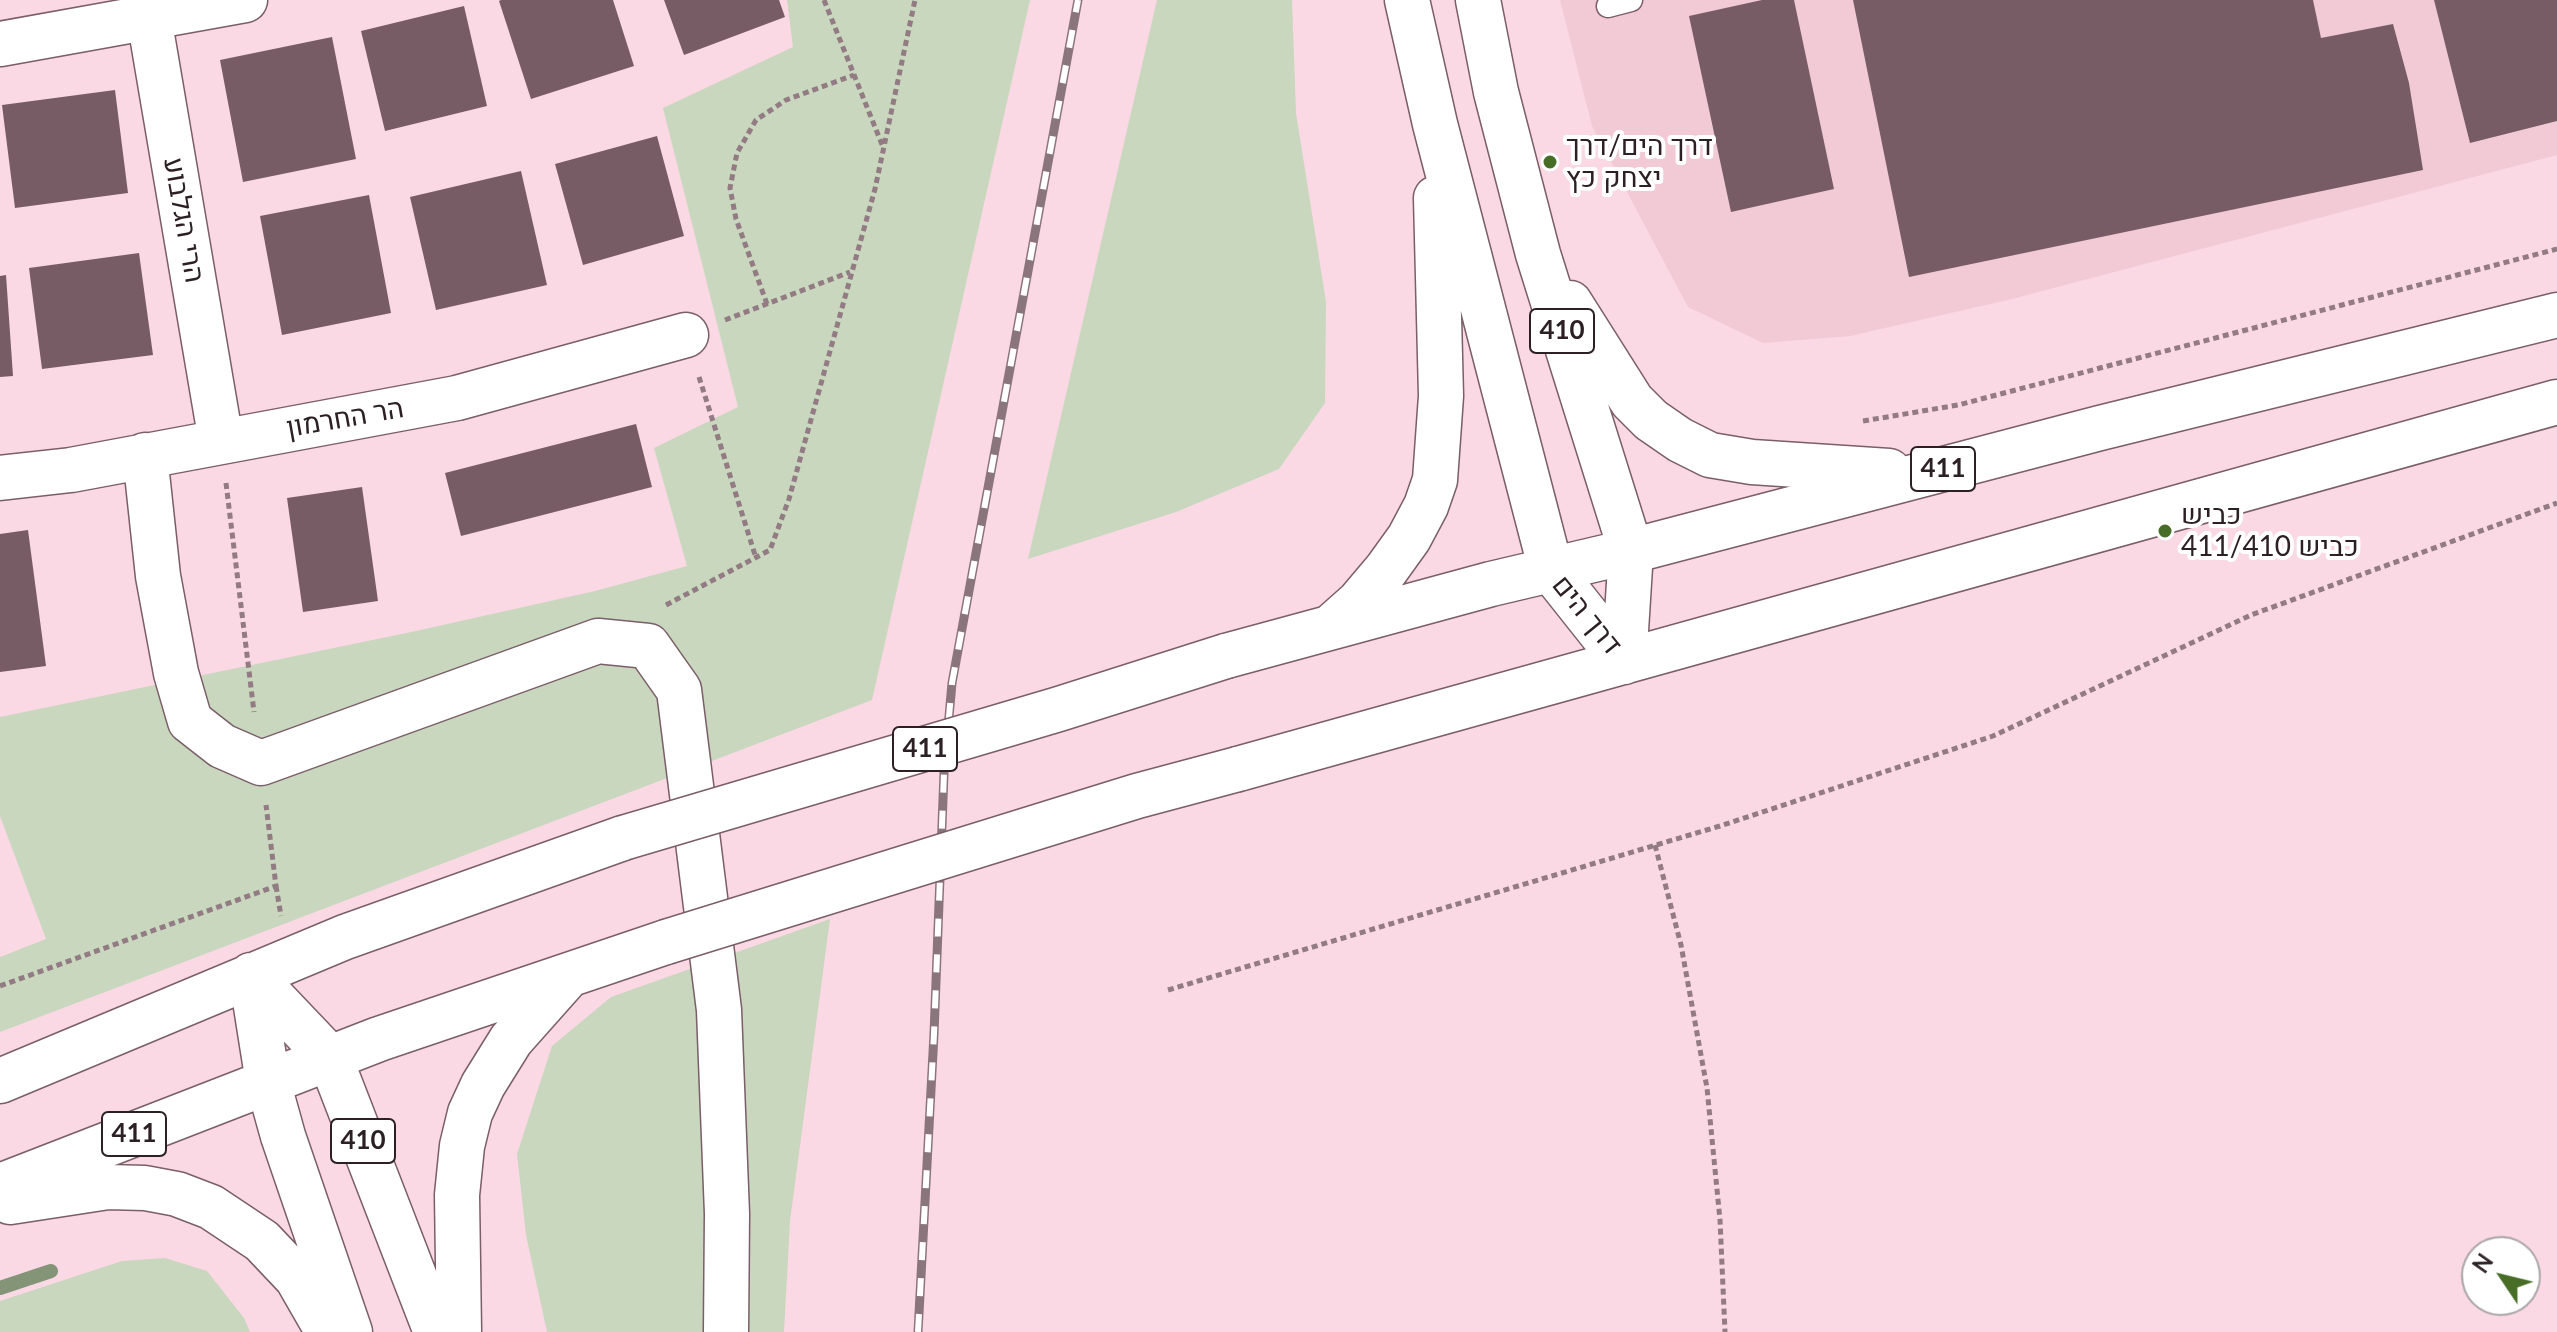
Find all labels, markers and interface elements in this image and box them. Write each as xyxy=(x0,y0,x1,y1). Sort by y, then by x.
place label: דרך הים/דרך יצחק כץ xyxy=(1566,129,1713,195)
marker: דרך הים/דרך יצחק כץ xyxy=(1541,153,1559,171)
street label: הרי הגלבוע xyxy=(156,155,212,285)
road number: 410 xyxy=(1530,309,1594,353)
street label: הר החרמון xyxy=(284,391,406,445)
road number: 411 xyxy=(1911,447,1975,491)
place label: כביש 411/כביש 410 xyxy=(2181,498,2359,564)
marker: כביש 411/כביש 410 xyxy=(2156,522,2174,540)
street label: דרך הים xyxy=(1545,569,1629,661)
road number: 411 xyxy=(893,727,957,771)
road number: 411 xyxy=(102,1112,166,1156)
road number: 410 xyxy=(331,1119,395,1163)
north arrow xyxy=(2461,1236,2541,1316)
text: N xyxy=(2467,1248,2498,1278)

